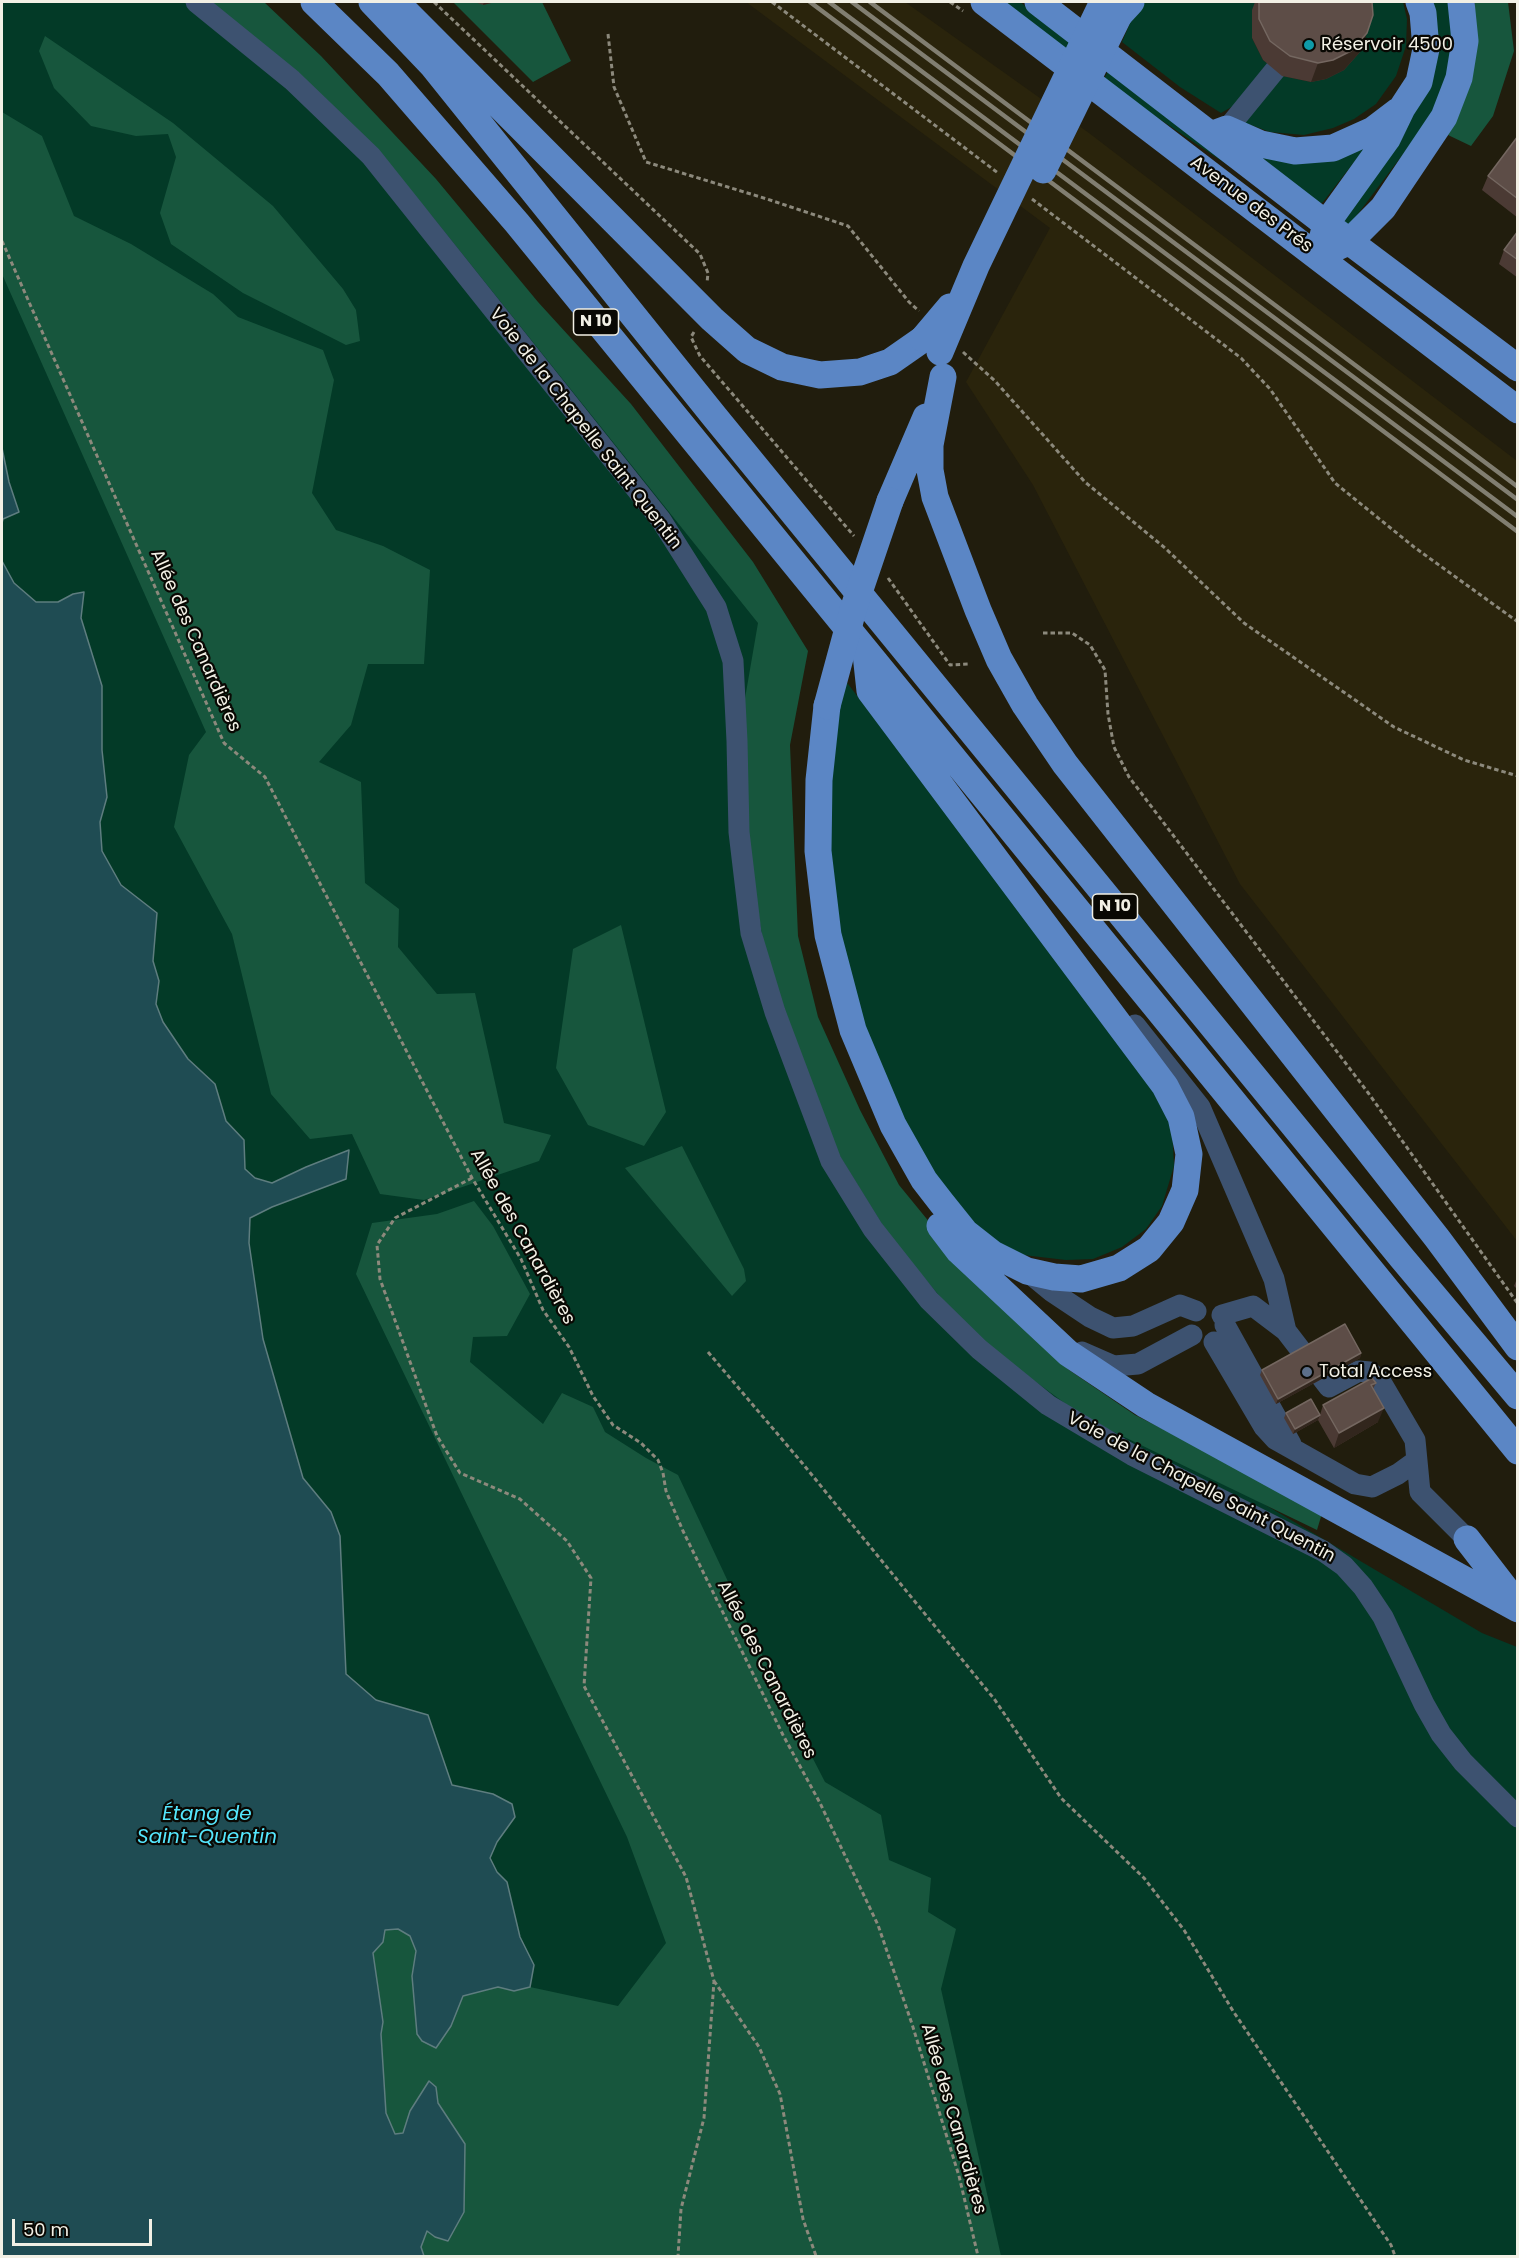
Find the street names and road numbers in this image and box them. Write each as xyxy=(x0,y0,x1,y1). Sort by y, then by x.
street label: Avenue des Prés xyxy=(1186,152,1316,258)
street label: Voie de la Chapelle Saint Quentin xyxy=(484,304,686,554)
road number: N 10 xyxy=(574,309,618,335)
street label: Allée des Canardières xyxy=(145,547,245,735)
road number: N 10 xyxy=(1092,894,1138,920)
street label: Allée des Canardières xyxy=(465,1146,579,1328)
street label: Voie de la Chapelle Saint Quentin xyxy=(1063,1408,1339,1568)
street label: Allée des Canardières xyxy=(712,1577,820,1763)
street label: Allée des Canardières xyxy=(915,2021,991,2217)

